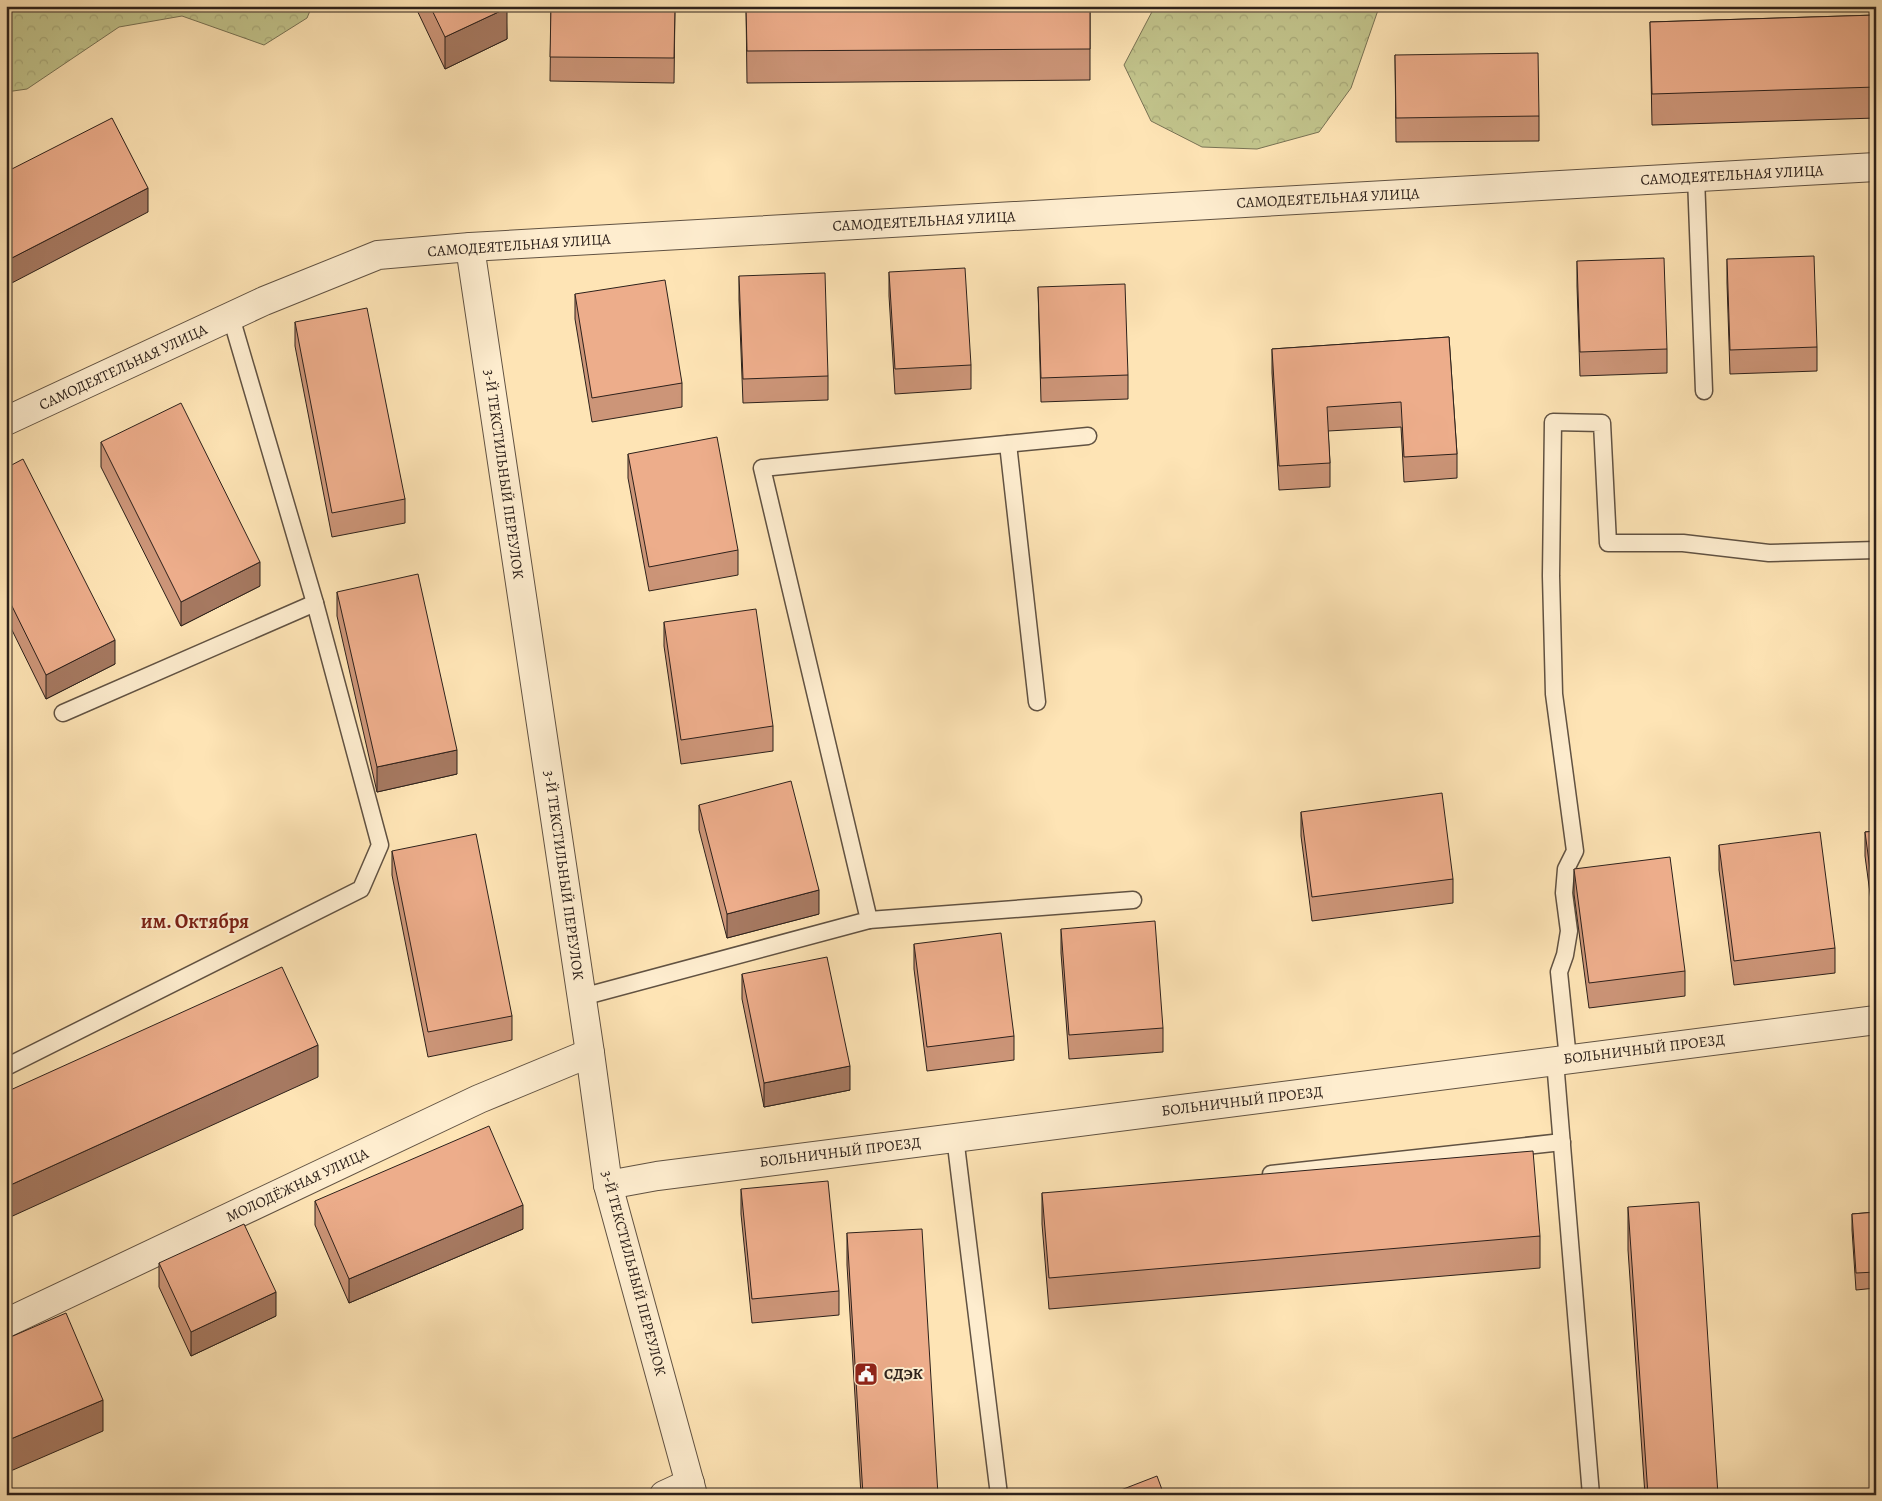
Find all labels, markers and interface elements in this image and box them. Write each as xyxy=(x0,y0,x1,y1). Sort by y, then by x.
street label: САМОДЕЯТЕЛЬНАЯ УЛИЦА xyxy=(1640,160,1824,190)
street label: САМОДЕЯТЕЛЬНАЯ УЛИЦА xyxy=(1236,183,1420,213)
street label: САМОДЕЯТЕЛЬНАЯ УЛИЦА xyxy=(832,206,1016,236)
street label: САМОДЕЯТЕЛЬНАЯ УЛИЦА xyxy=(427,229,611,261)
street label: САМОДЕЯТЕЛЬНАЯ УЛИЦА xyxy=(36,319,211,415)
street label: 3-Й ТЕКСТИЛЬНЫЙ ПЕРЕУЛОК xyxy=(479,368,529,581)
street label: 3-Й ТЕКСТИЛЬНЫЙ ПЕРЕУЛОК xyxy=(539,769,589,982)
district label: им. Октября xyxy=(141,908,249,935)
street label: БОЛЬНИЧНЫЙ ПРОЕЗД xyxy=(1562,1029,1726,1069)
street label: БОЛЬНИЧНЫЙ ПРОЕЗД xyxy=(1160,1081,1324,1121)
street label: БОЛЬНИЧНЫЙ ПРОЕЗД xyxy=(758,1132,922,1172)
street label: МОЛОДЁЖНАЯ УЛИЦА xyxy=(223,1143,372,1227)
street label: 3-Й ТЕКСТИЛЬНЫЙ ПЕРЕУЛОК xyxy=(597,1168,671,1378)
public building icon: СДЭК xyxy=(853,1361,879,1387)
place label: СДЭК xyxy=(884,1364,923,1384)

